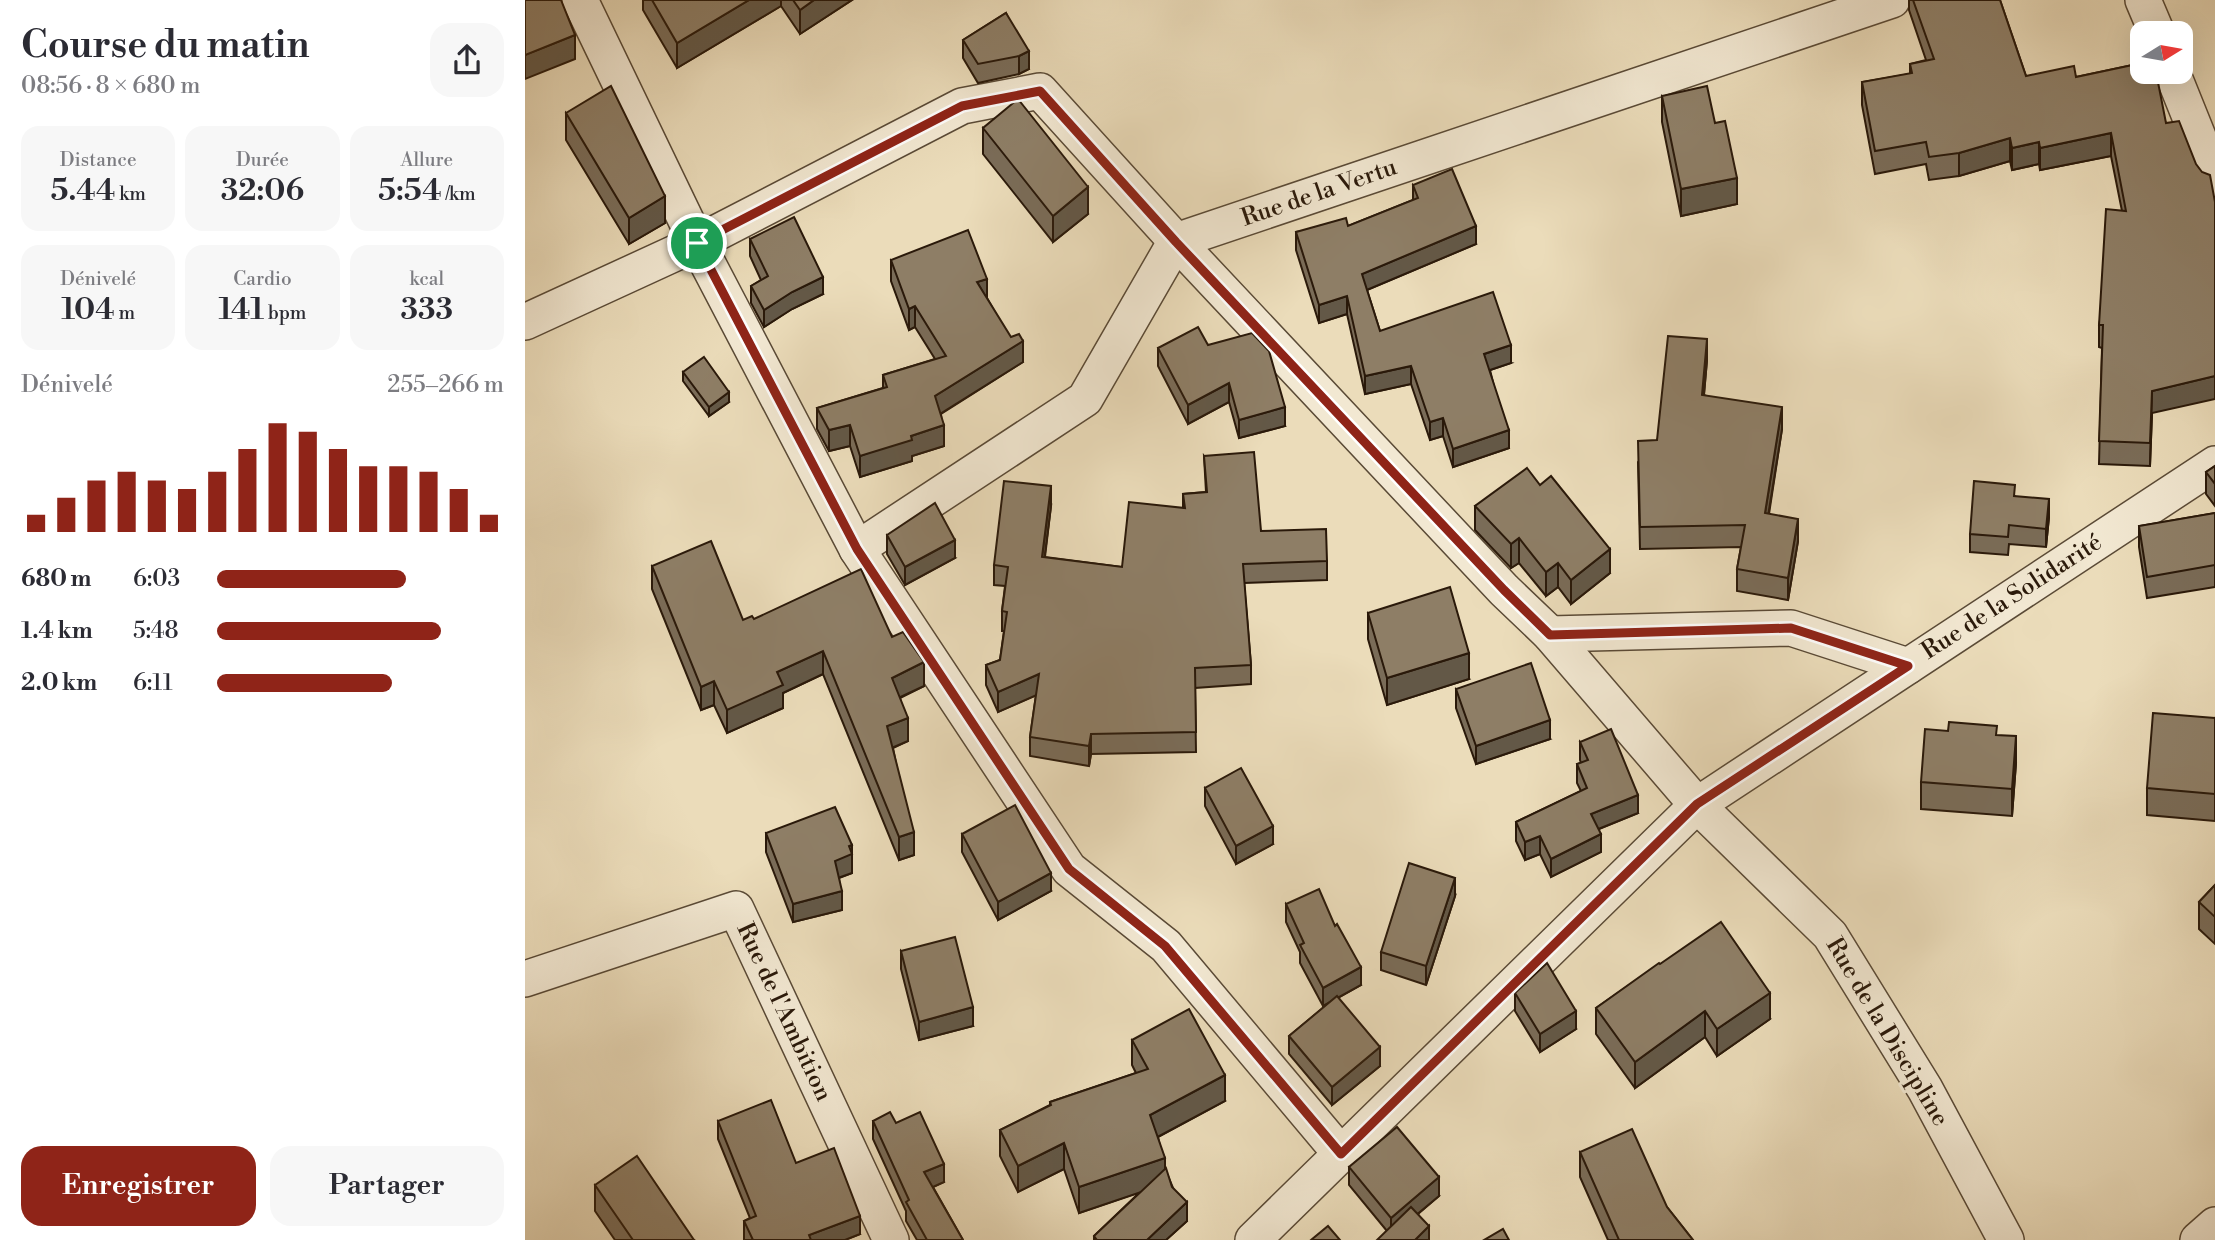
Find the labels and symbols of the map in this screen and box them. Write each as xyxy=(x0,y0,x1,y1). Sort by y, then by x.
north arrow xyxy=(2130,21,2193,84)
street label: Rue de la Vertu xyxy=(1237,152,1401,234)
pin xyxy=(667,213,727,273)
street label: Rue de la Solidarité xyxy=(1916,527,2108,667)
street label: Rue de l'Ambition xyxy=(730,918,838,1106)
street label: Rue de la Discipline xyxy=(1819,932,1955,1132)

